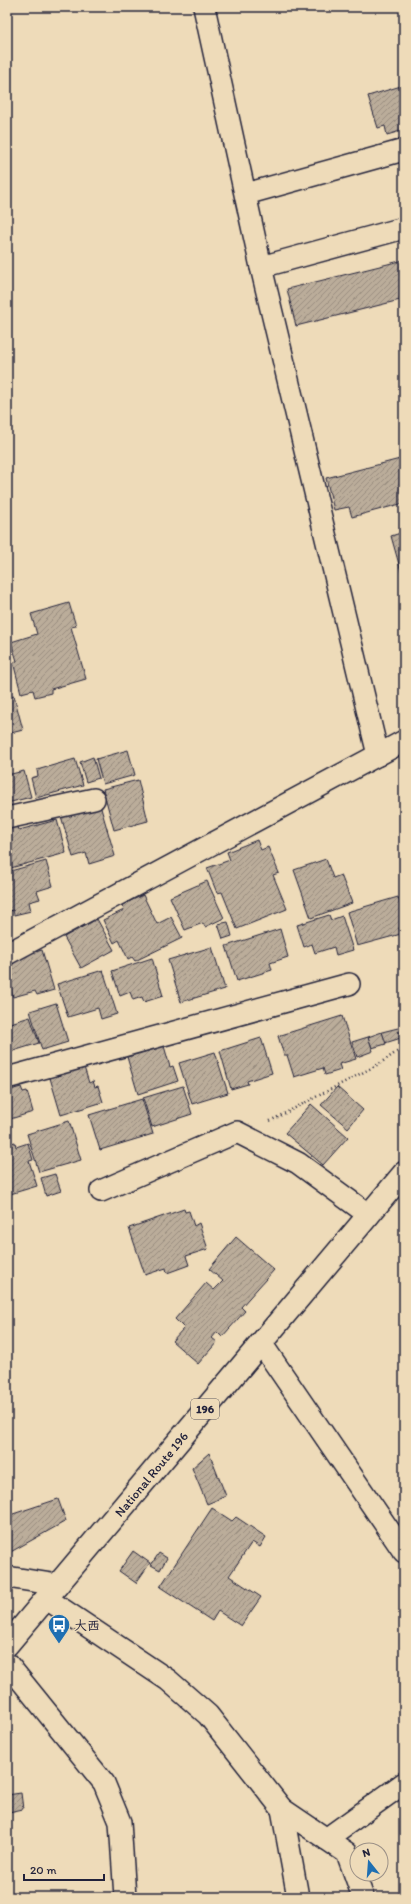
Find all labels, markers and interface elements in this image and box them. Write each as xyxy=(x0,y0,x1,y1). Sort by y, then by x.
road number: 196 xyxy=(191,1399,219,1419)
street label: National Route 196 xyxy=(112,1429,191,1520)
bus stop icon: 大西 xyxy=(46,1612,72,1645)
place label: 大西 xyxy=(74,1618,100,1633)
north arrow xyxy=(349,1842,389,1882)
text: N xyxy=(361,1846,372,1860)
scale bar xyxy=(24,1856,104,1882)
text: 20 m xyxy=(30,1863,57,1877)

